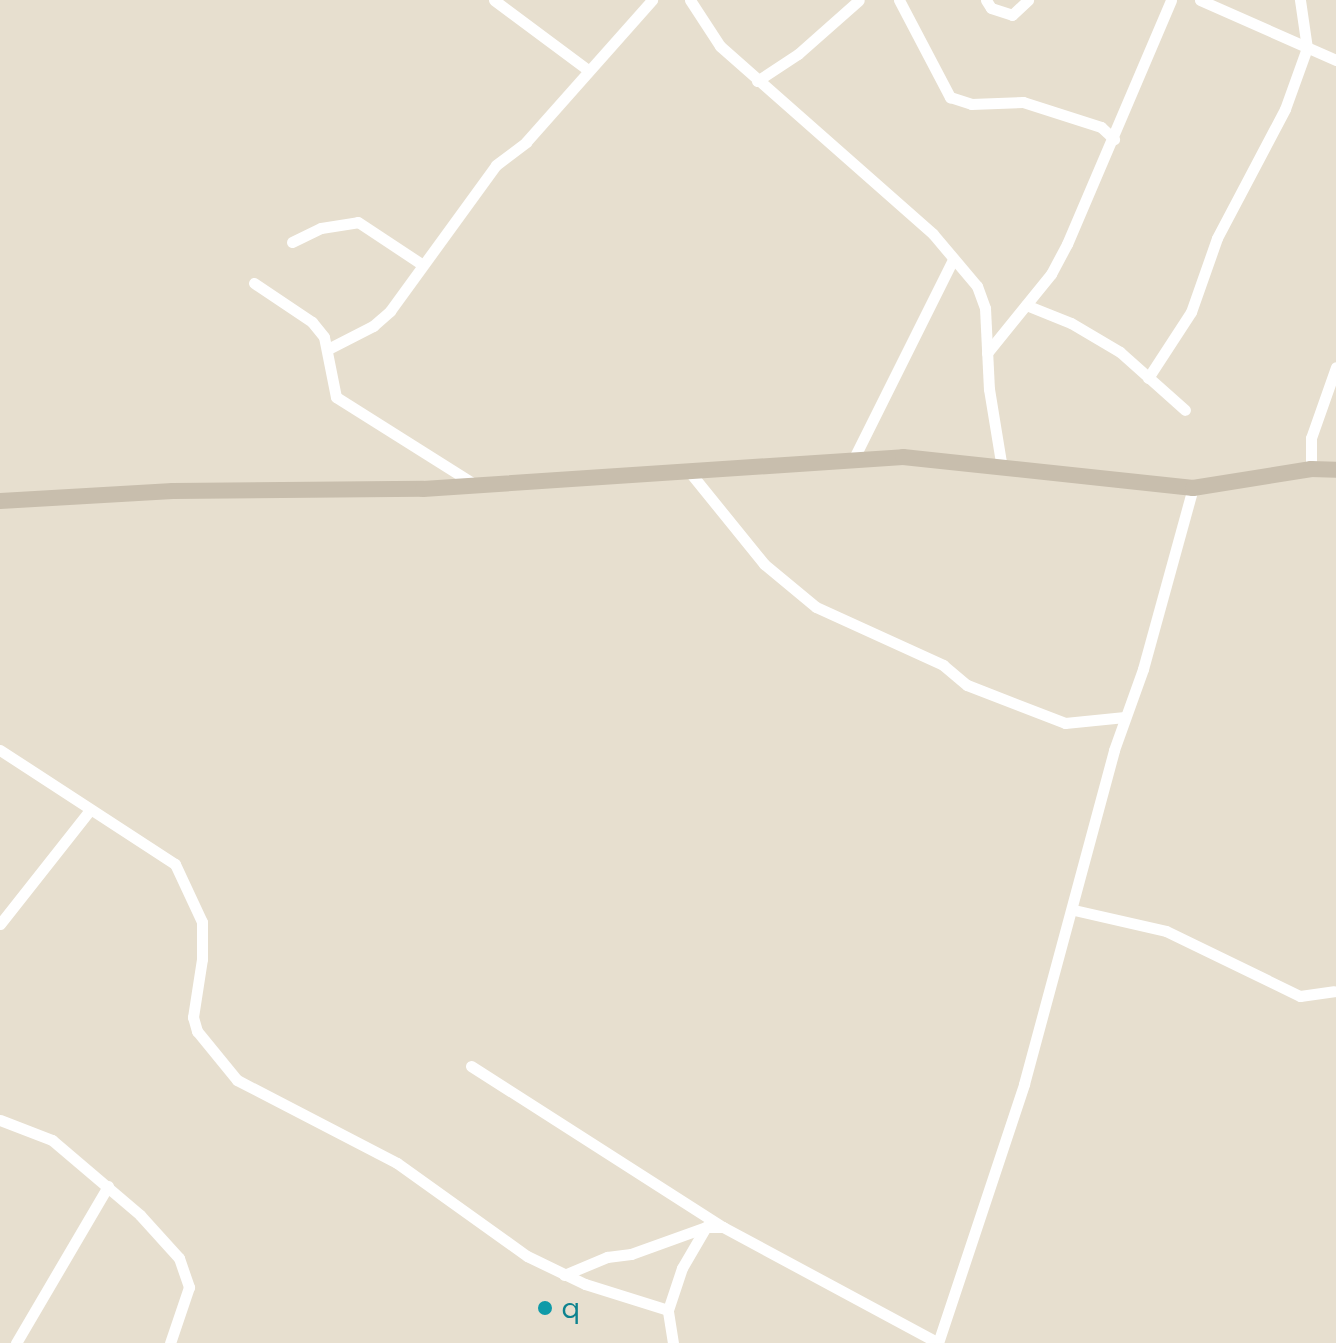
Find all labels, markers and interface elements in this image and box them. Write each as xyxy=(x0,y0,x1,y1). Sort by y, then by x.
place label: q xyxy=(561,1290,580,1326)
marker: q xyxy=(536,1299,554,1317)

